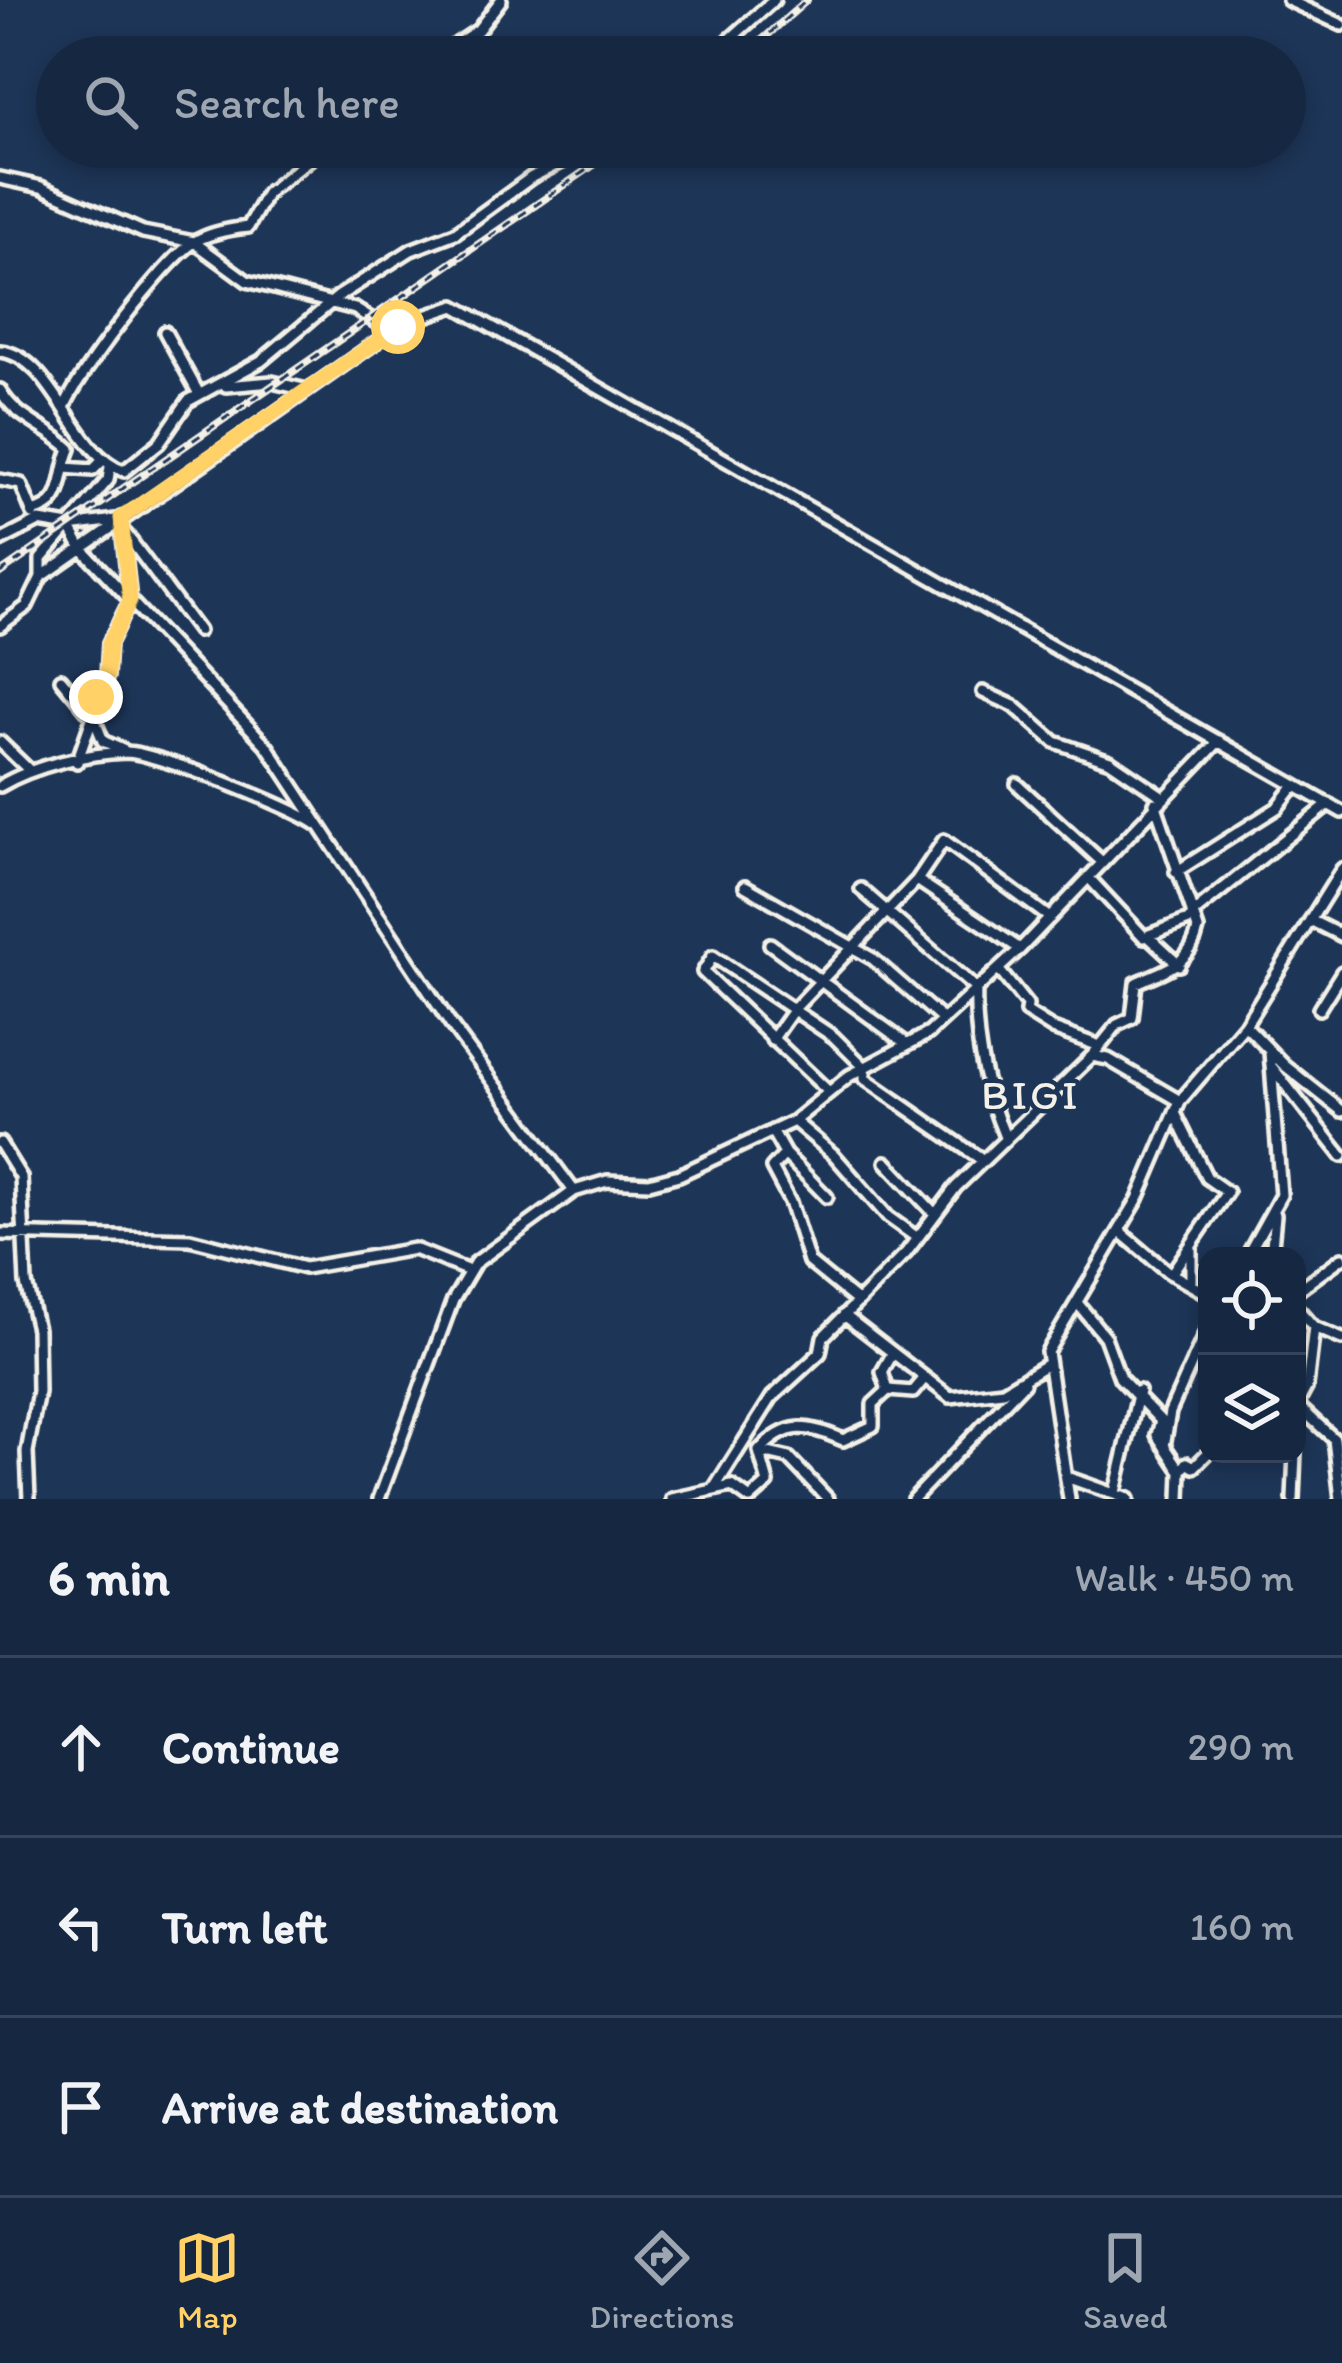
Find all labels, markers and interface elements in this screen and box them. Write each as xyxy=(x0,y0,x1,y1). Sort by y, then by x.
search box xyxy=(36,36,1306,168)
icon: search xyxy=(78,69,144,135)
text: Search here xyxy=(174,75,400,129)
route start xyxy=(371,300,425,354)
route end xyxy=(69,670,123,724)
district label: BIGI xyxy=(981,1069,1081,1120)
map controls xyxy=(1198,1247,1306,1463)
button: locate xyxy=(1198,1247,1306,1355)
button: layers xyxy=(1198,1355,1306,1463)
text: 6 min xyxy=(48,1547,170,1608)
text: Walk · 450 m xyxy=(1074,1554,1294,1601)
icon: ahead xyxy=(48,1714,114,1780)
text: Continue xyxy=(162,1720,340,1774)
text: 290 m xyxy=(1187,1723,1294,1770)
icon: left xyxy=(48,1894,114,1960)
text: Turn left xyxy=(162,1900,328,1954)
text: 160 m xyxy=(1190,1903,1294,1950)
icon: arrive xyxy=(48,2074,114,2140)
text: Arrive at destination xyxy=(162,2080,558,2134)
tab: Map xyxy=(174,2225,240,2336)
tab: Directions xyxy=(589,2225,734,2336)
tab: Saved xyxy=(1083,2225,1168,2336)

